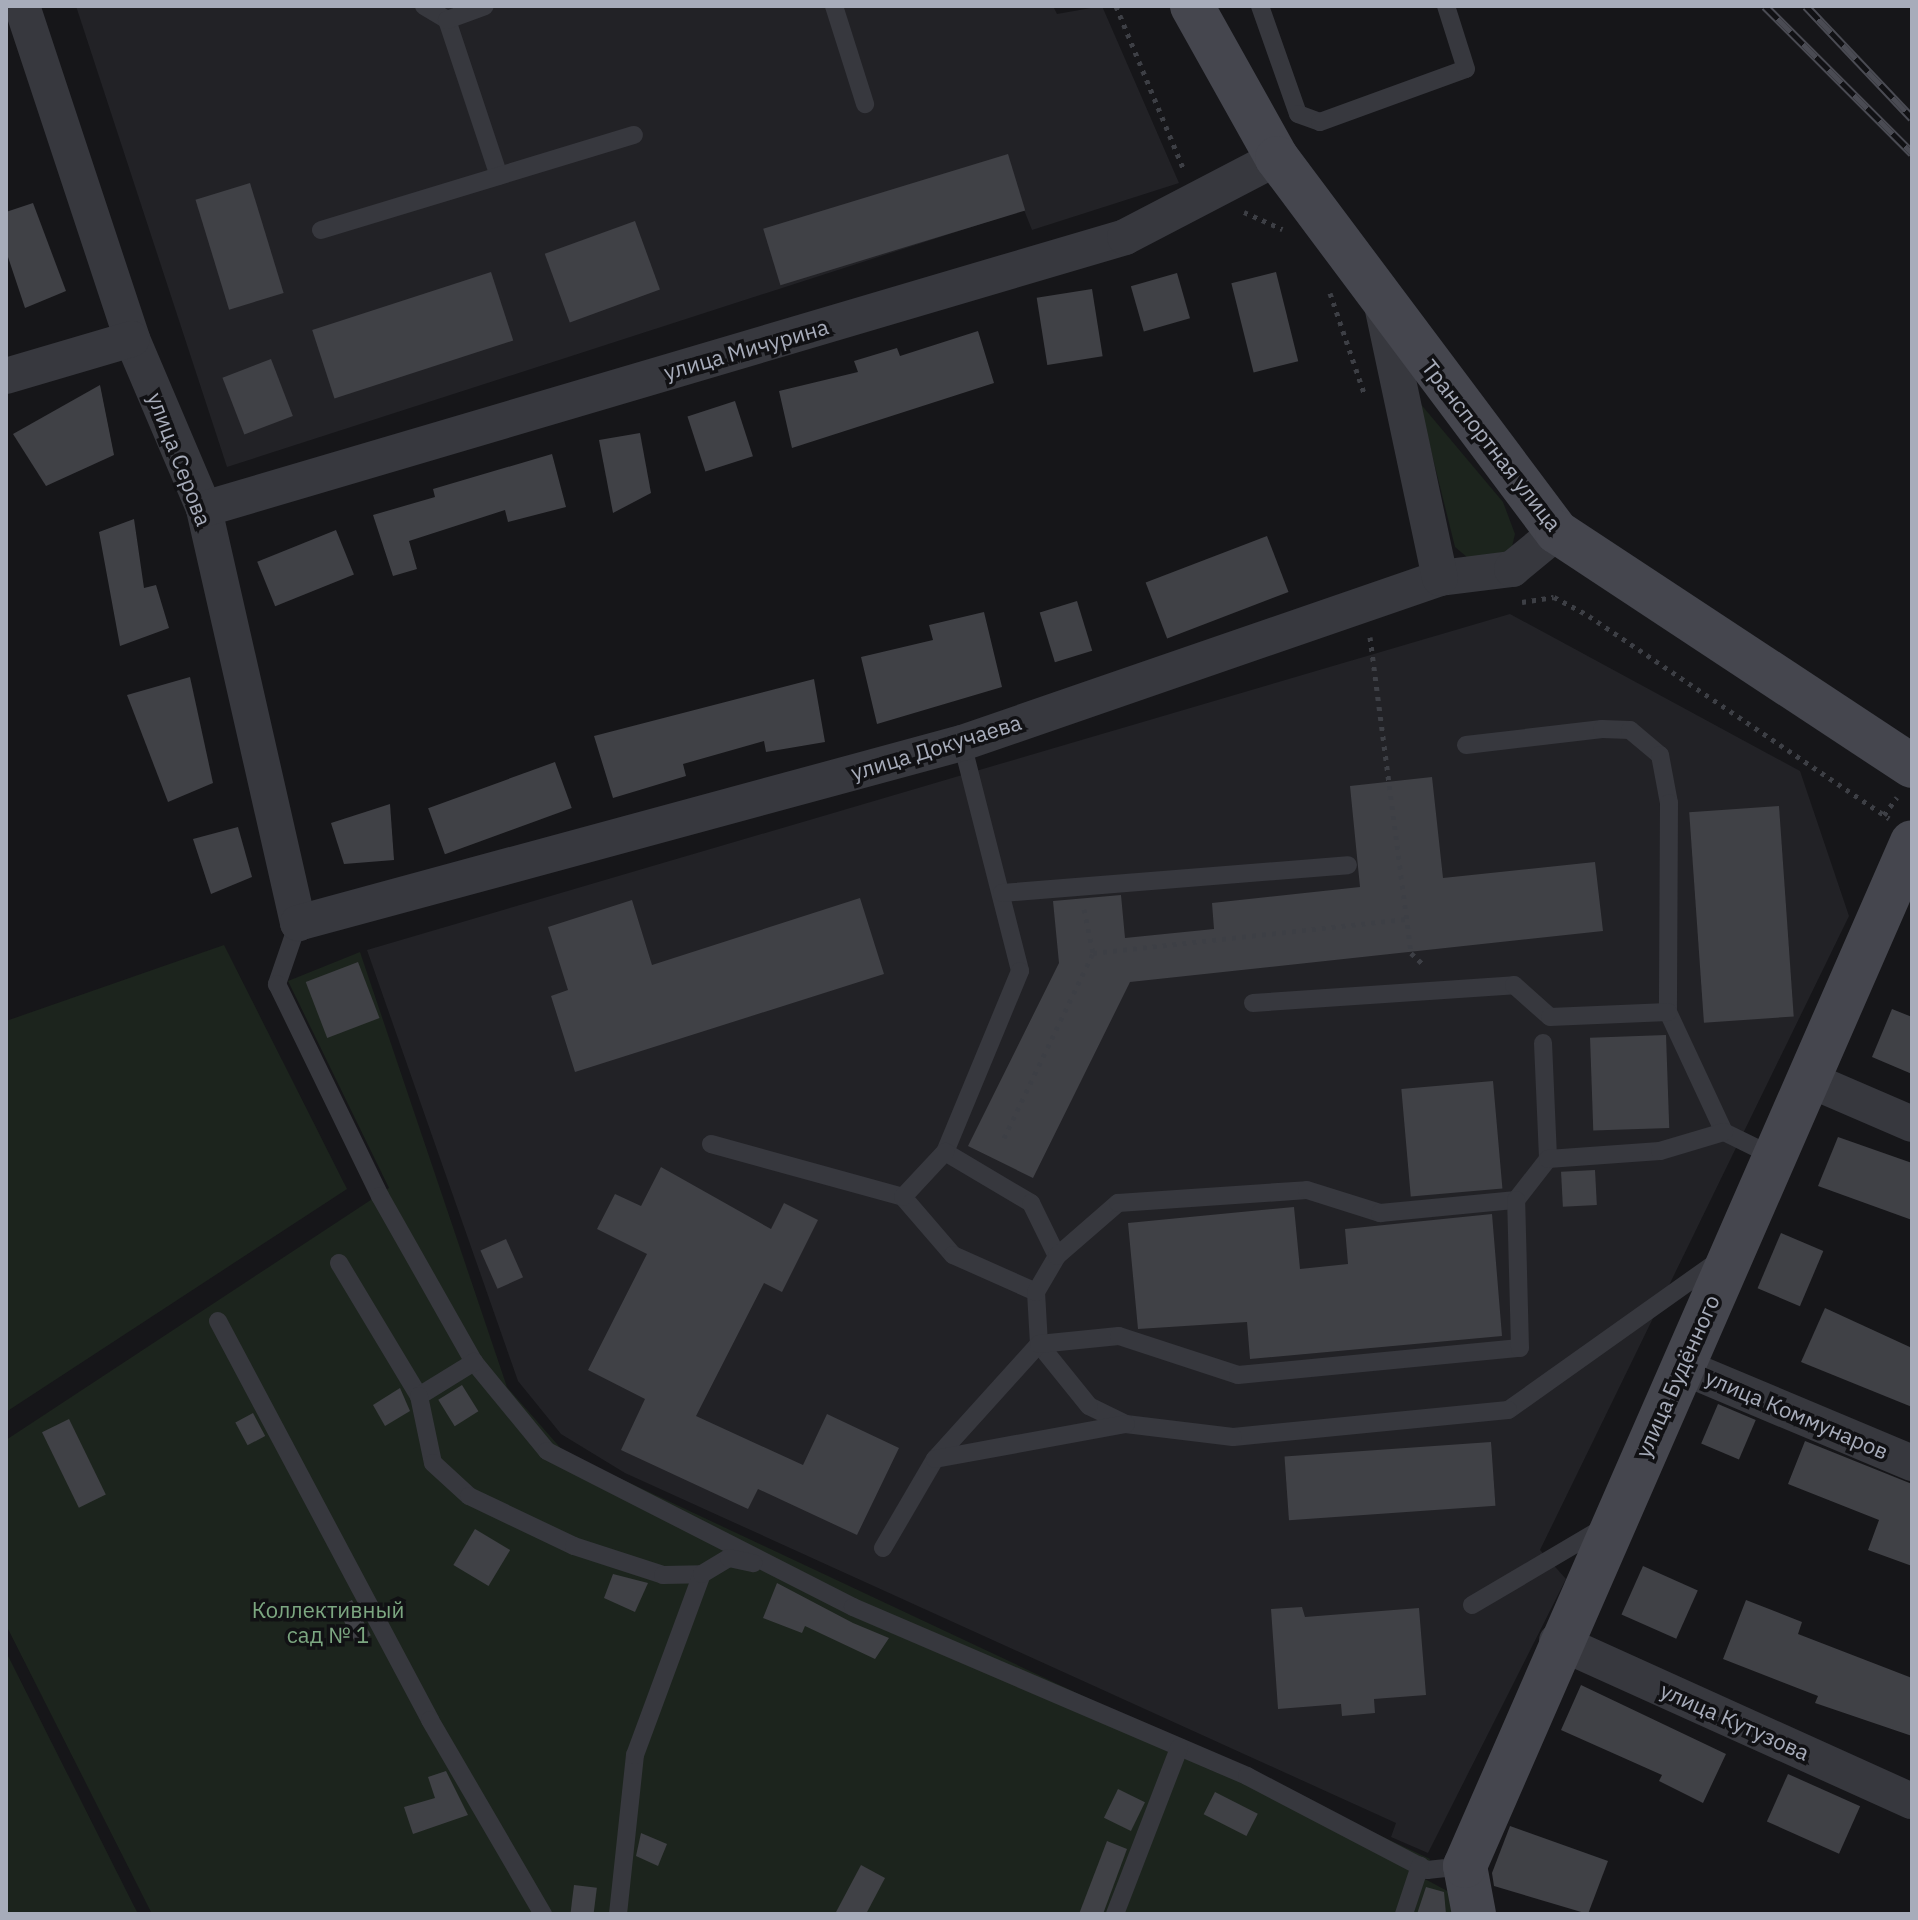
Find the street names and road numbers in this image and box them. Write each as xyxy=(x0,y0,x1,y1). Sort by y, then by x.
street label: улица Мичурина xyxy=(661,313,831,385)
street label: Транспортная улица xyxy=(1417,354,1567,536)
street label: улица Серова xyxy=(142,389,218,529)
street label: улица Докучаева xyxy=(848,709,1024,785)
street label: улица Будённого xyxy=(1629,1291,1725,1461)
street label: улица Коммунаров xyxy=(1702,1364,1892,1464)
street label: улица Кутузова xyxy=(1657,1676,1813,1766)

